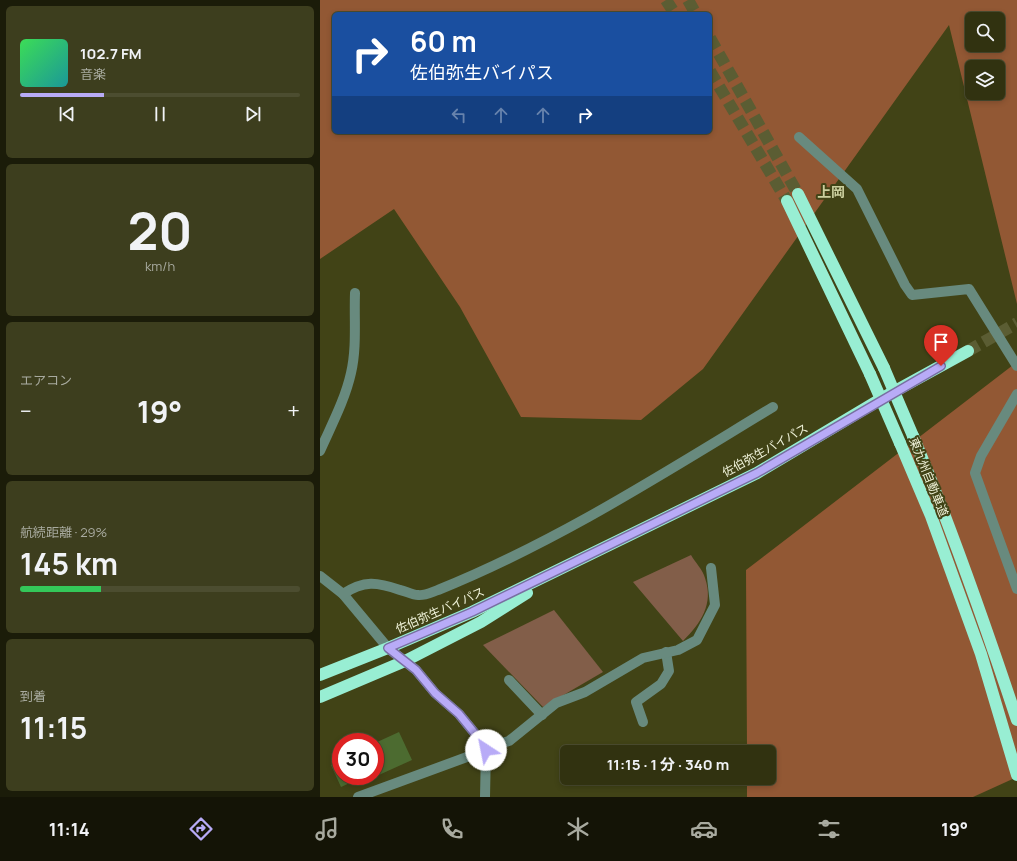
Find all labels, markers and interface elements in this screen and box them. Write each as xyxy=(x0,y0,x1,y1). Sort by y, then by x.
map controls xyxy=(965,12,1005,100)
button: search xyxy=(965,12,1005,52)
text: 60 m xyxy=(410,22,477,60)
icon: right xyxy=(344,28,396,80)
text: 102.7 FM xyxy=(80,43,142,64)
text: 佐伯弥生バイパス xyxy=(410,60,554,84)
button: layers xyxy=(965,60,1005,100)
text: 音楽 xyxy=(80,65,106,83)
icon: previous xyxy=(56,103,78,125)
icon: pause xyxy=(149,103,171,125)
icon: next xyxy=(242,103,264,125)
icon: left xyxy=(448,104,470,126)
icon: ahead xyxy=(490,104,512,126)
icon: ahead xyxy=(532,104,554,126)
icon: right xyxy=(574,104,596,126)
district label: 上岡 xyxy=(817,182,845,201)
text: 20 xyxy=(127,195,193,266)
text: km/h xyxy=(145,257,175,275)
pin xyxy=(924,325,958,366)
icon: arrive xyxy=(930,331,952,353)
text: エアコン xyxy=(20,371,72,389)
text: 19° xyxy=(137,391,182,432)
text: − xyxy=(20,396,32,426)
text: + xyxy=(287,396,300,426)
street label: 佐伯弥生バイパス xyxy=(719,419,811,481)
street label: 東九州自動車道 xyxy=(905,435,953,519)
text: 航続距離 · 29% xyxy=(20,523,107,541)
text: 145 km xyxy=(20,543,118,584)
street label: 佐伯弥生バイパス xyxy=(393,583,487,637)
text: 到着 xyxy=(20,687,46,705)
text: 11:15 xyxy=(20,707,87,748)
position arrow xyxy=(465,729,507,771)
speed limit sign: 30 xyxy=(332,733,384,785)
text: 11:15 · 1 分 · 340 m xyxy=(607,754,729,775)
icon: directions xyxy=(187,815,215,843)
icon: music xyxy=(313,815,341,843)
icon: phone xyxy=(438,815,466,843)
icon: climate xyxy=(564,815,592,843)
icon: car xyxy=(690,815,718,843)
icon: filters xyxy=(815,815,843,843)
text: 11:14 xyxy=(49,817,90,841)
text: 19° xyxy=(941,817,968,841)

